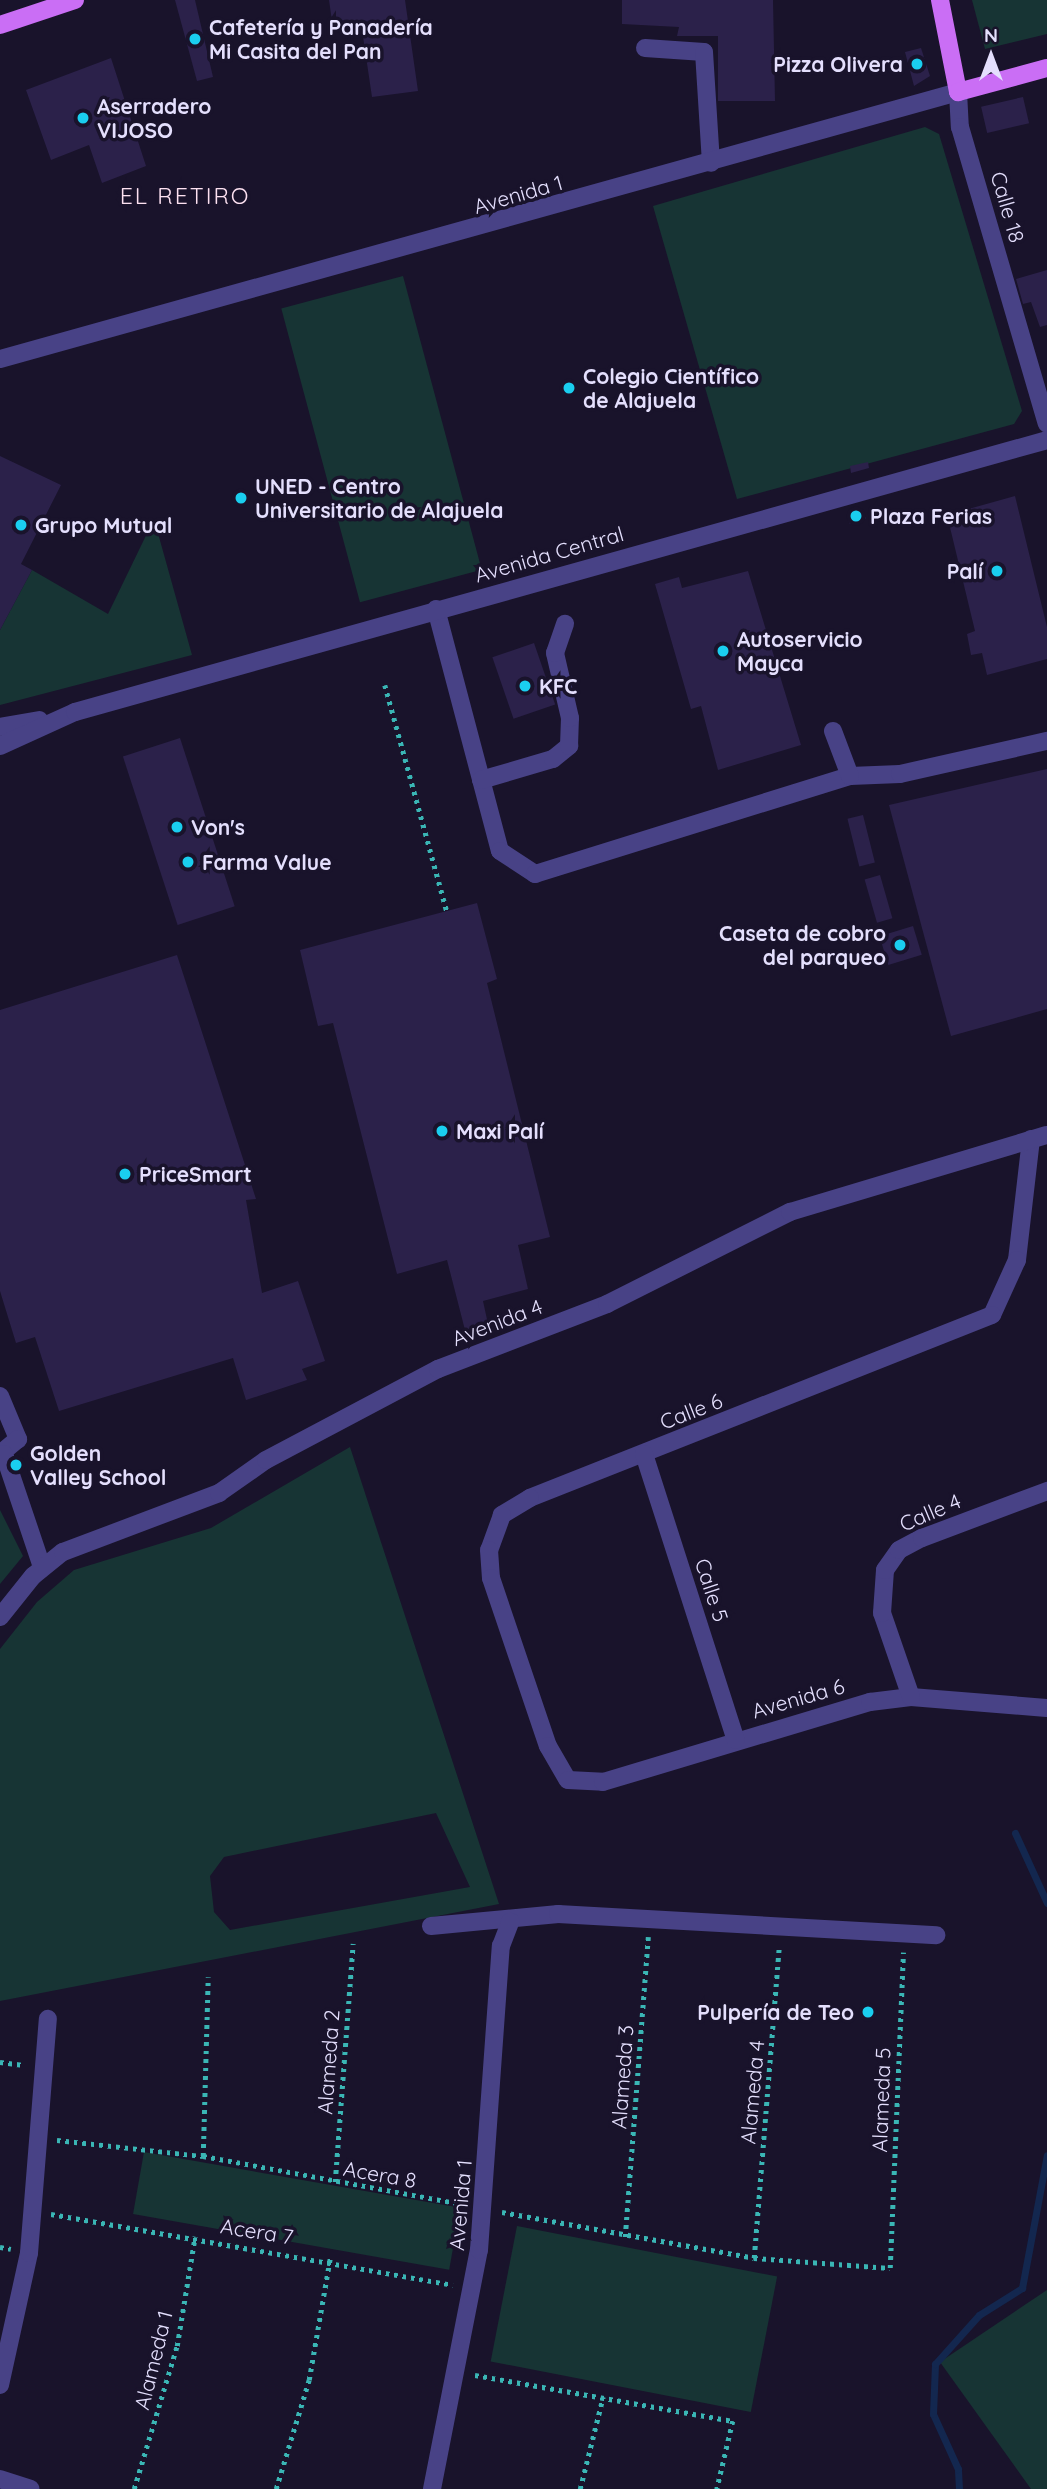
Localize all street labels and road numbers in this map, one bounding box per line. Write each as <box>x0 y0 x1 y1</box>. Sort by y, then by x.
street label: Avenida 1 <box>471 169 565 219</box>
street label: Calle 18 <box>986 169 1030 245</box>
street label: Avenida Central <box>472 521 626 587</box>
street label: Avenida 4 <box>448 1293 546 1351</box>
street label: Calle 6 <box>656 1388 726 1434</box>
street label: Calle 4 <box>895 1488 965 1536</box>
street label: Calle 5 <box>690 1555 734 1625</box>
street label: Avenida 6 <box>749 1673 847 1723</box>
street label: Alameda 2 <box>312 2009 344 2115</box>
street label: Alameda 3 <box>606 2024 638 2130</box>
street label: Alameda 4 <box>735 2039 769 2145</box>
street label: Alameda 5 <box>867 2047 895 2153</box>
street label: Acera 8 <box>341 2155 419 2193</box>
street label: Avenida 1 <box>443 2158 477 2252</box>
street label: Acera 7 <box>219 2213 295 2249</box>
street label: Alameda 1 <box>129 2308 177 2412</box>

